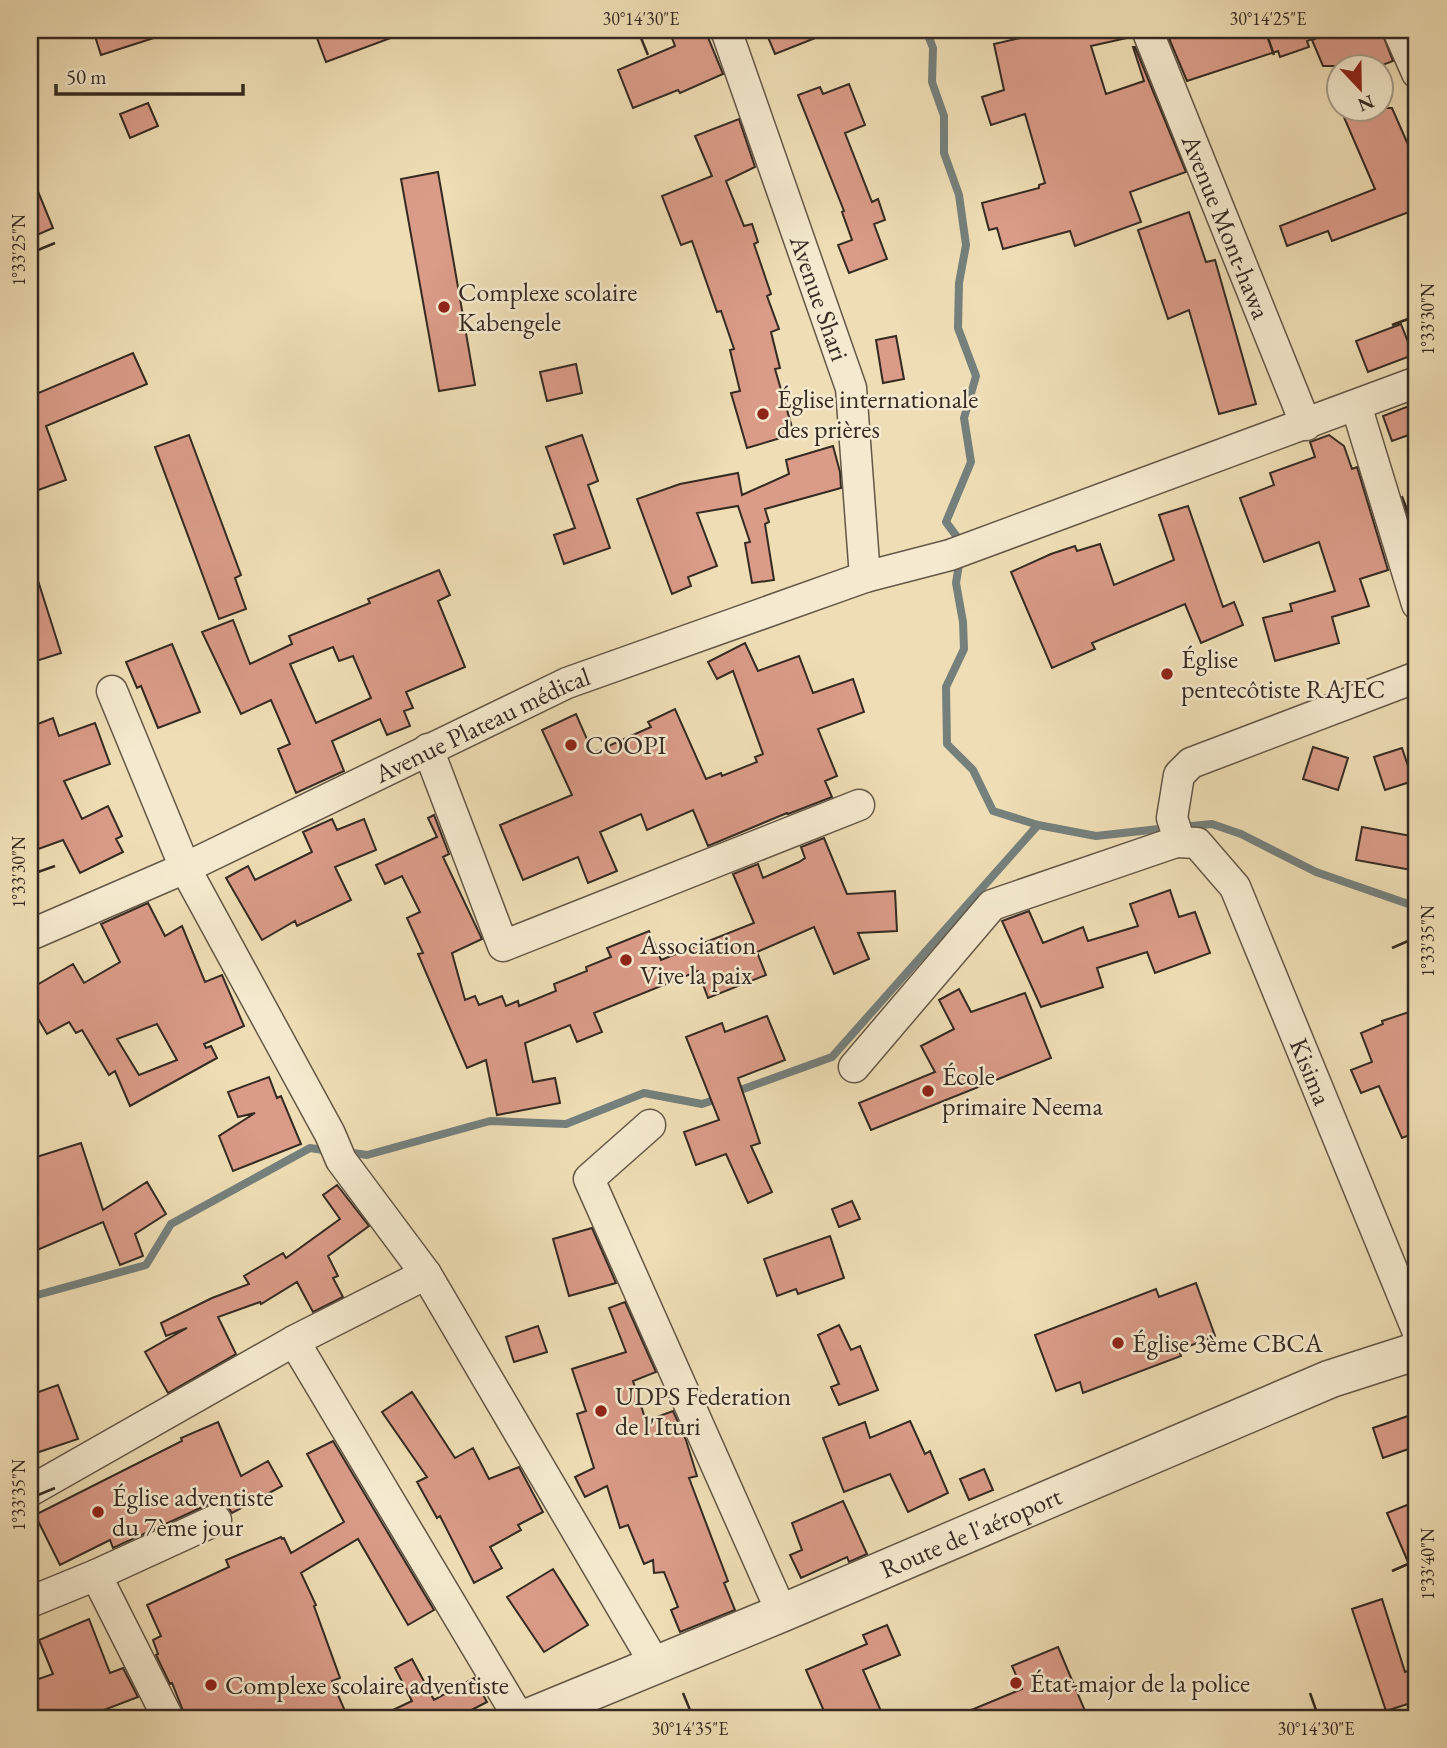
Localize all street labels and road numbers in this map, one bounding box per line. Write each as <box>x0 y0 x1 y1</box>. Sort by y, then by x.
street label: Avenue Mont-hawa <box>1173 129 1279 324</box>
street label: Avenue Shari <box>782 230 857 365</box>
street label: Avenue Plateau médical <box>368 659 595 791</box>
street label: Kisima <box>1282 1033 1340 1111</box>
street label: Route de l'aéroport <box>875 1479 1067 1586</box>

